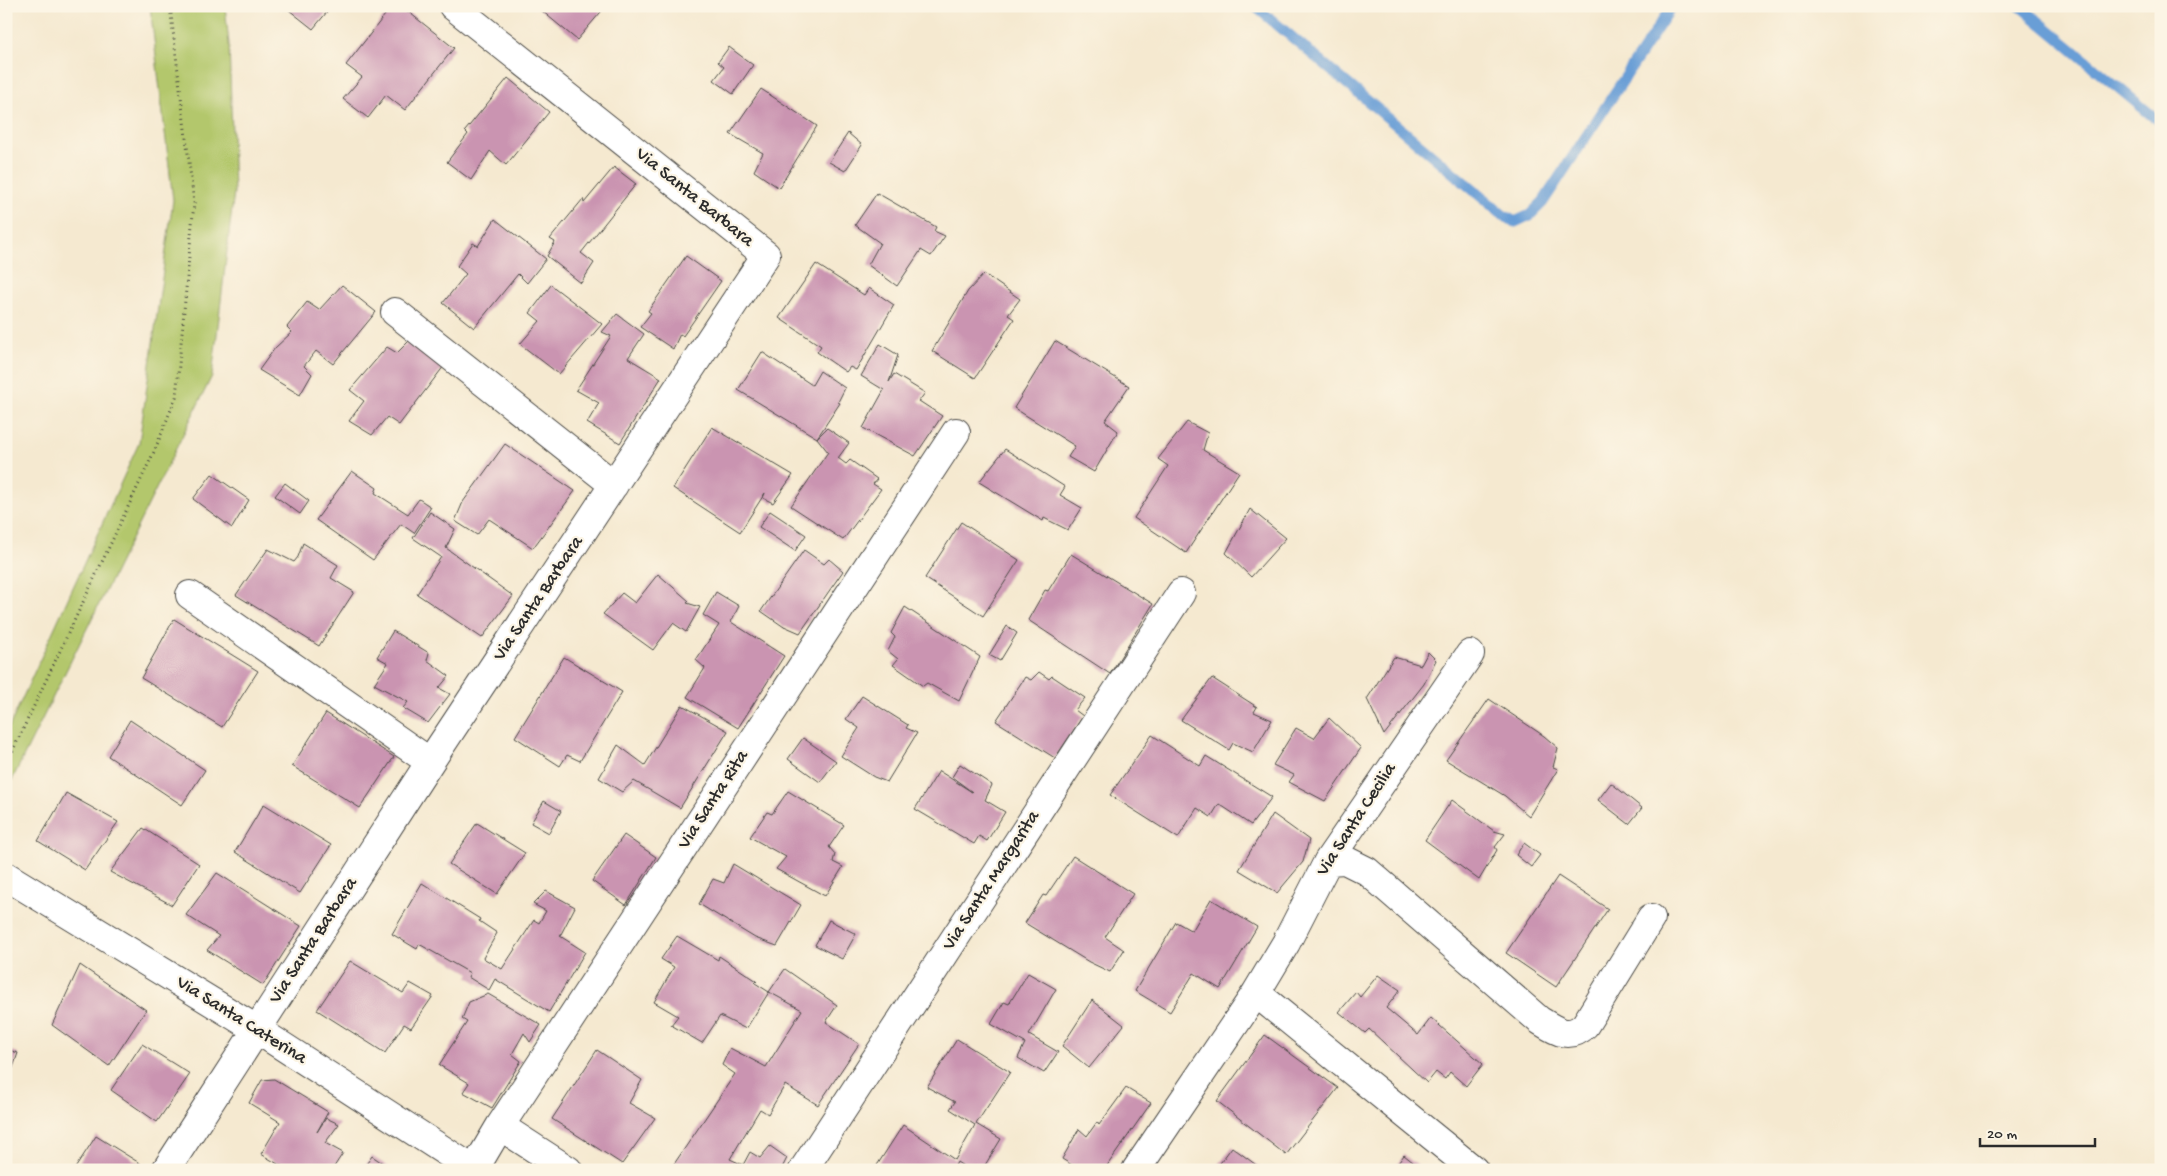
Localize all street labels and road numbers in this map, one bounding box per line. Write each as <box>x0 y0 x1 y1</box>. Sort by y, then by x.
street label: Via Santa Barbara <box>629 143 759 254</box>
street label: Via Santa Barbara <box>488 531 590 667</box>
street label: Via Santa Rita <box>673 745 755 855</box>
street label: Via Santa Cecilia <box>1311 758 1403 882</box>
street label: Via Santa Margarita <box>938 806 1047 956</box>
street label: Via Santa Barbara <box>264 872 364 1009</box>
street label: Via Santa Caterina <box>171 971 312 1071</box>

